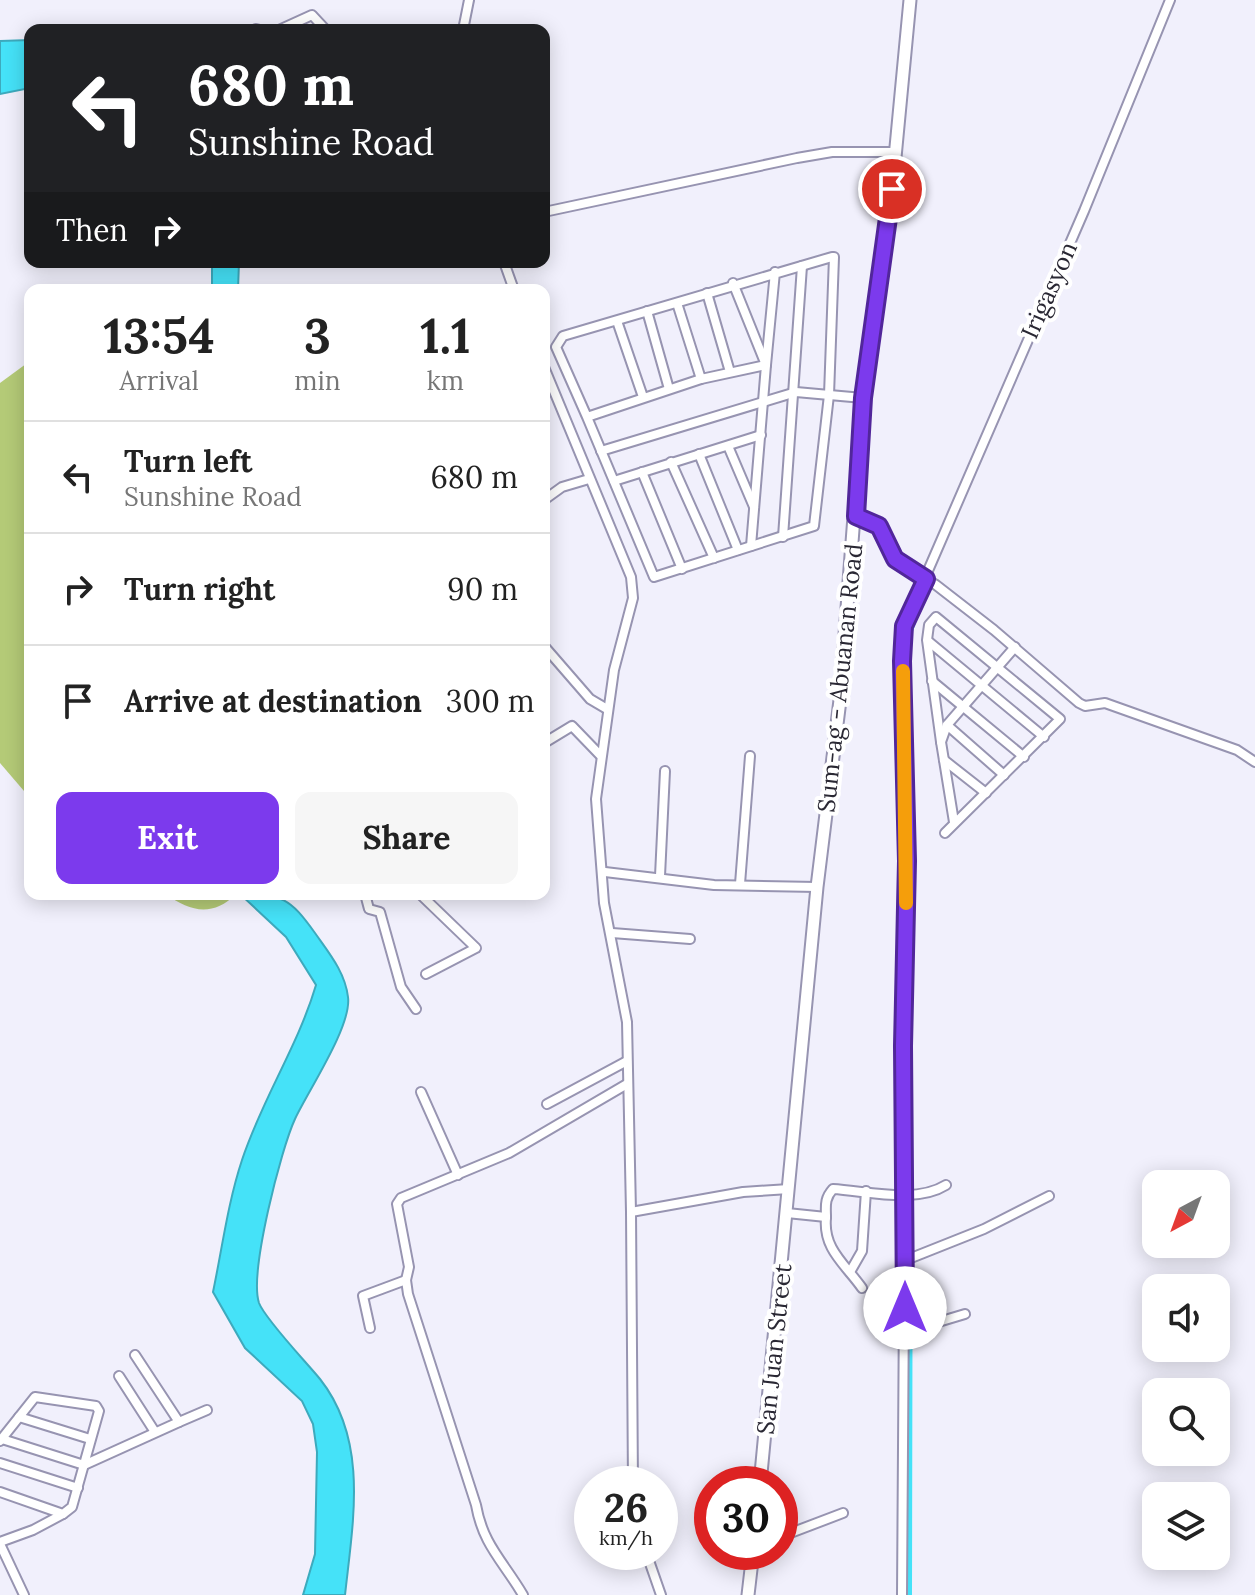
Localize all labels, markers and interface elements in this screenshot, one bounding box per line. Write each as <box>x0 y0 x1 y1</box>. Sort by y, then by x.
text: 680 m <box>188 49 354 120</box>
icon: left <box>56 56 160 160</box>
text: Sunshine Road <box>188 119 434 165</box>
pin <box>858 155 926 223</box>
icon: arrive <box>870 167 914 211</box>
icon: right <box>144 208 188 252</box>
text: Then <box>56 211 128 249</box>
street label: Irigasyon <box>1014 237 1084 343</box>
text: 13:54 <box>104 305 215 366</box>
text: 3 <box>304 305 331 366</box>
text: 1.1 <box>420 305 470 366</box>
text: Arrival <box>119 364 199 397</box>
text: min <box>294 364 341 397</box>
text: km <box>427 364 464 397</box>
text: Turn left <box>124 442 252 480</box>
icon: left <box>56 455 100 499</box>
text: 680 m <box>430 458 518 496</box>
text: Sunshine Road <box>124 480 302 513</box>
street label: Sum-ag - Abuanan Road <box>810 542 870 814</box>
icon: right <box>56 567 100 611</box>
text: Turn right <box>124 570 275 608</box>
text: 90 m <box>447 570 518 608</box>
icon: arrive <box>56 679 100 723</box>
text: Arrive at destination <box>124 682 422 720</box>
text: 300 m <box>446 682 535 720</box>
button: Exit <box>56 792 279 884</box>
button: Share <box>295 792 518 884</box>
north arrow <box>1142 1170 1230 1258</box>
map controls <box>1142 1170 1230 1570</box>
street label: San Juan Street <box>750 1261 798 1436</box>
position arrow <box>863 1266 947 1350</box>
button: sound <box>1142 1274 1230 1362</box>
button: search <box>1142 1378 1230 1466</box>
speed limit sign: 30 <box>694 1466 798 1570</box>
text: 26 <box>604 1482 648 1533</box>
button: layers <box>1142 1482 1230 1570</box>
text: km/h <box>599 1525 653 1550</box>

